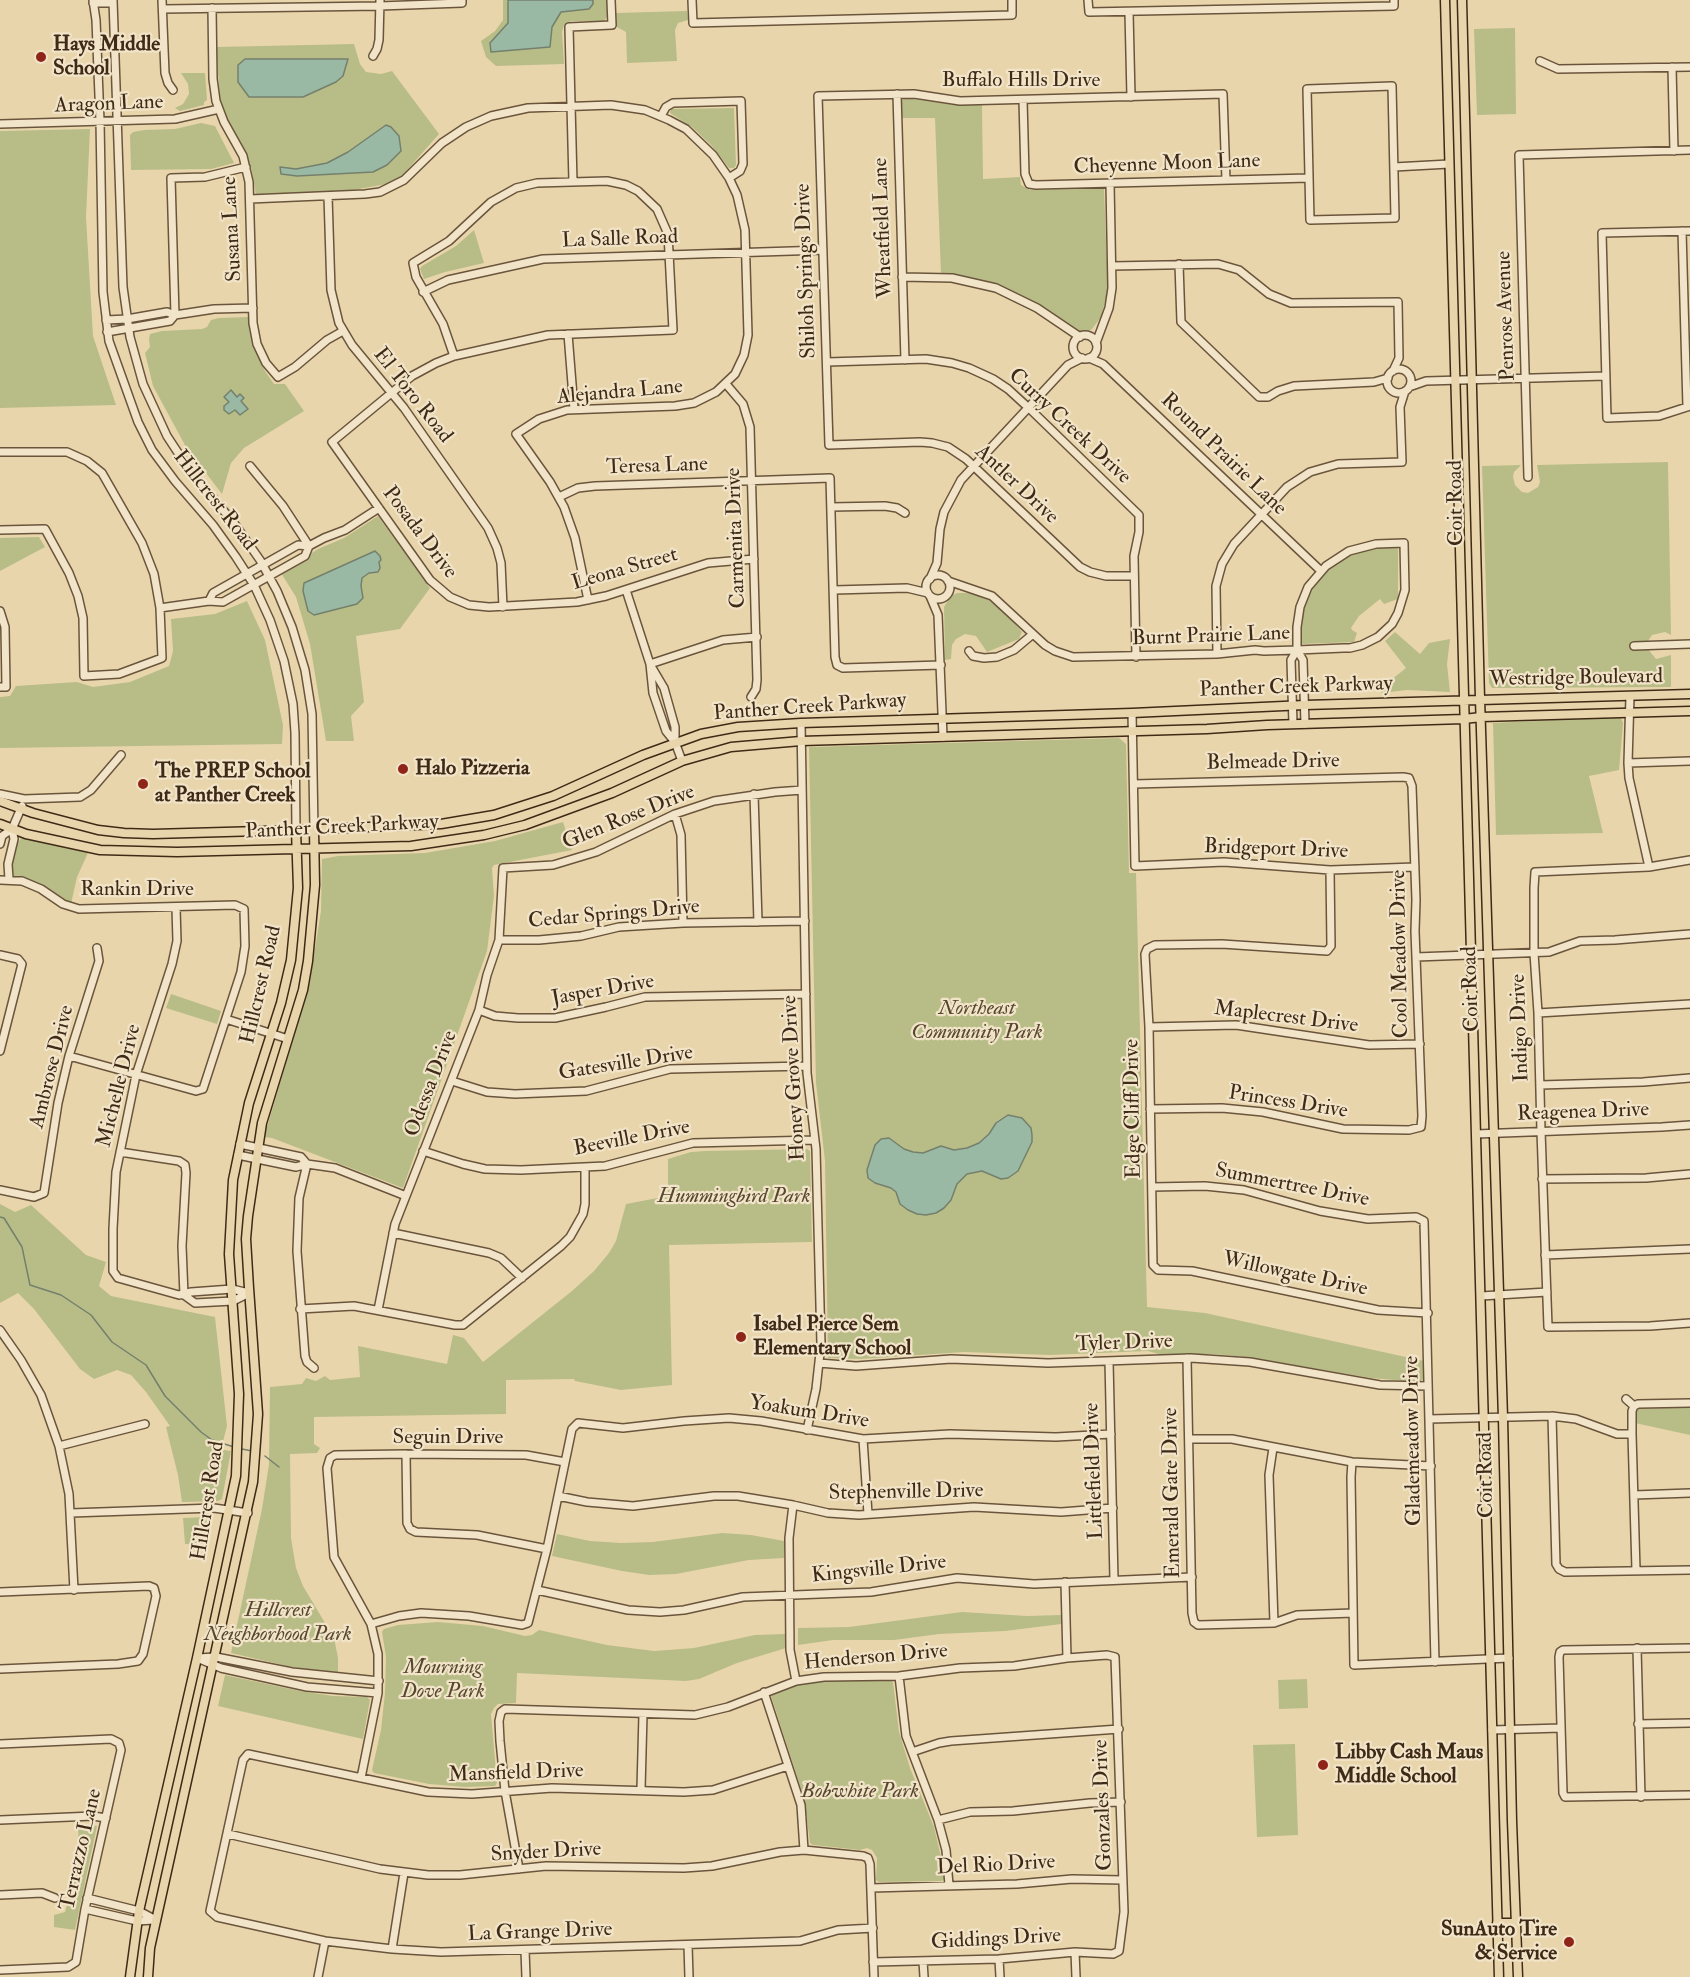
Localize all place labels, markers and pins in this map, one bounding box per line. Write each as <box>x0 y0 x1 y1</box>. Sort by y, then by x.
place label: Hays Middle School <box>53 32 160 82</box>
marker: Hays Middle School <box>34 50 48 64</box>
place label: Halo Pizzeria <box>415 756 530 782</box>
place label: The PREP School at Panther Creek <box>155 759 311 809</box>
marker: Halo Pizzeria <box>396 762 410 776</box>
marker: The PREP School at Panther Creek <box>136 777 150 791</box>
place label: Isabel Pierce Sem Elementary School <box>753 1312 911 1362</box>
marker: Isabel Pierce Sem Elementary School <box>734 1330 748 1344</box>
place label: Libby Cash Maus Middle School <box>1335 1740 1483 1790</box>
marker: Libby Cash Maus Middle School <box>1316 1758 1330 1772</box>
place label: SunAuto Tire & Service <box>1441 1917 1557 1967</box>
marker: SunAuto Tire & Service <box>1562 1935 1576 1949</box>

